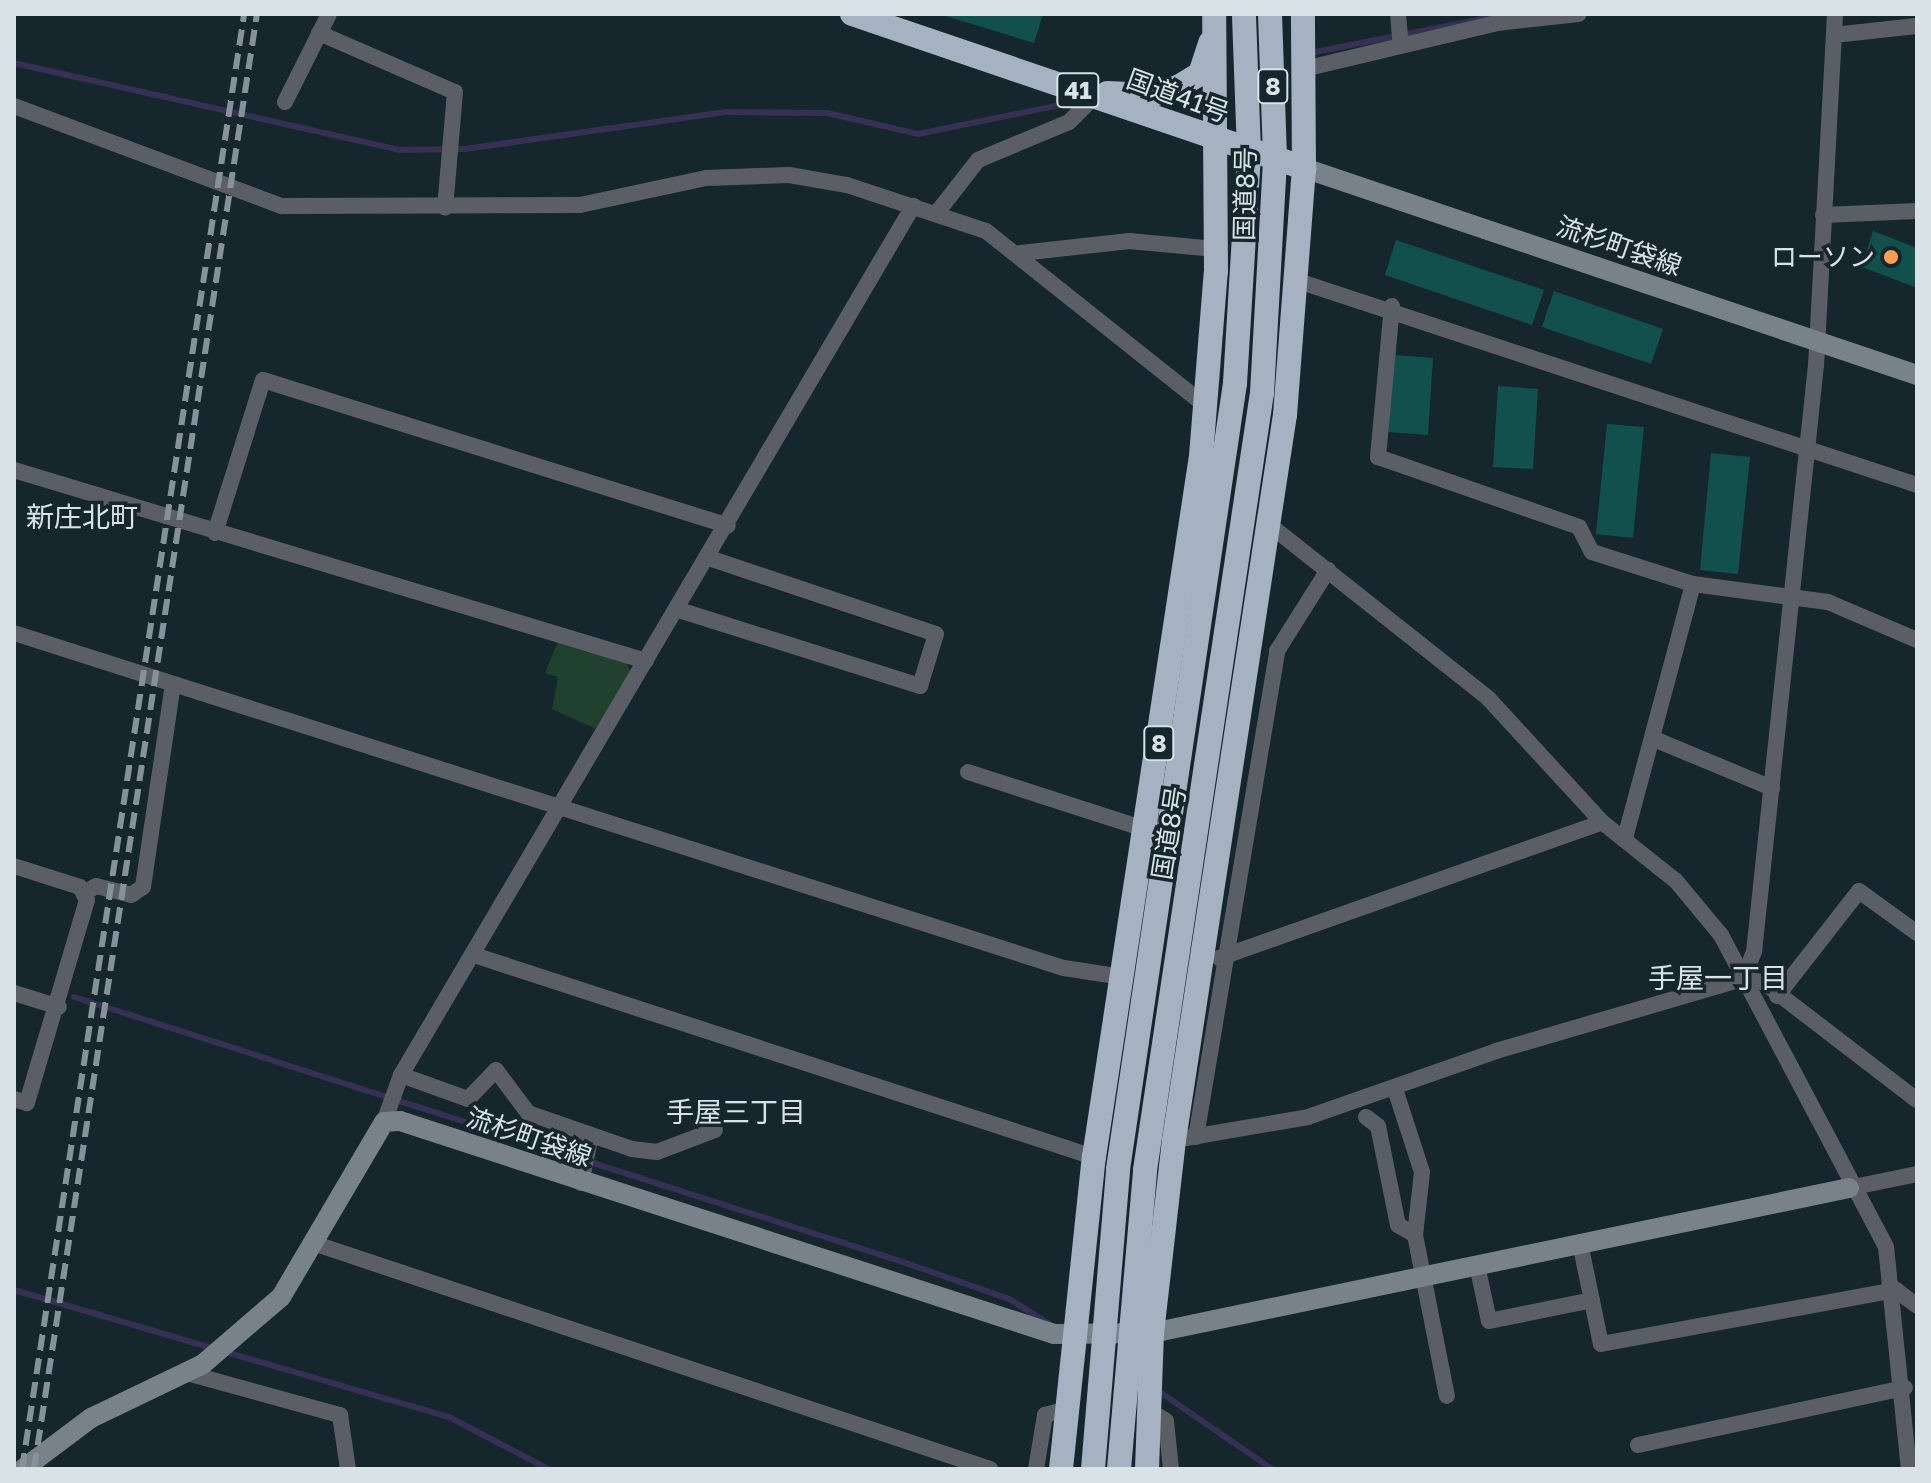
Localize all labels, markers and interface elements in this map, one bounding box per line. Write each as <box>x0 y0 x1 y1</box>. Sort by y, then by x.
street label: 国道41号 <box>1123 63 1233 129</box>
road number: 8 <box>1257 66 1289 106</box>
road number: 41 <box>1056 70 1100 110</box>
street label: 国道8号 <box>1229 147 1261 241</box>
street label: 流杉町袋線 <box>1552 210 1686 282</box>
place label: ローソン <box>1771 241 1875 273</box>
marker: ローソン <box>1882 248 1900 266</box>
district label: 新庄北町 <box>26 500 138 534</box>
road number: 8 <box>1143 723 1175 763</box>
street label: 国道8号 <box>1146 784 1192 882</box>
district label: 手屋一丁目 <box>1648 961 1788 995</box>
district label: 手屋三丁目 <box>666 1095 806 1129</box>
street label: 流杉町袋線 <box>462 1101 596 1173</box>

